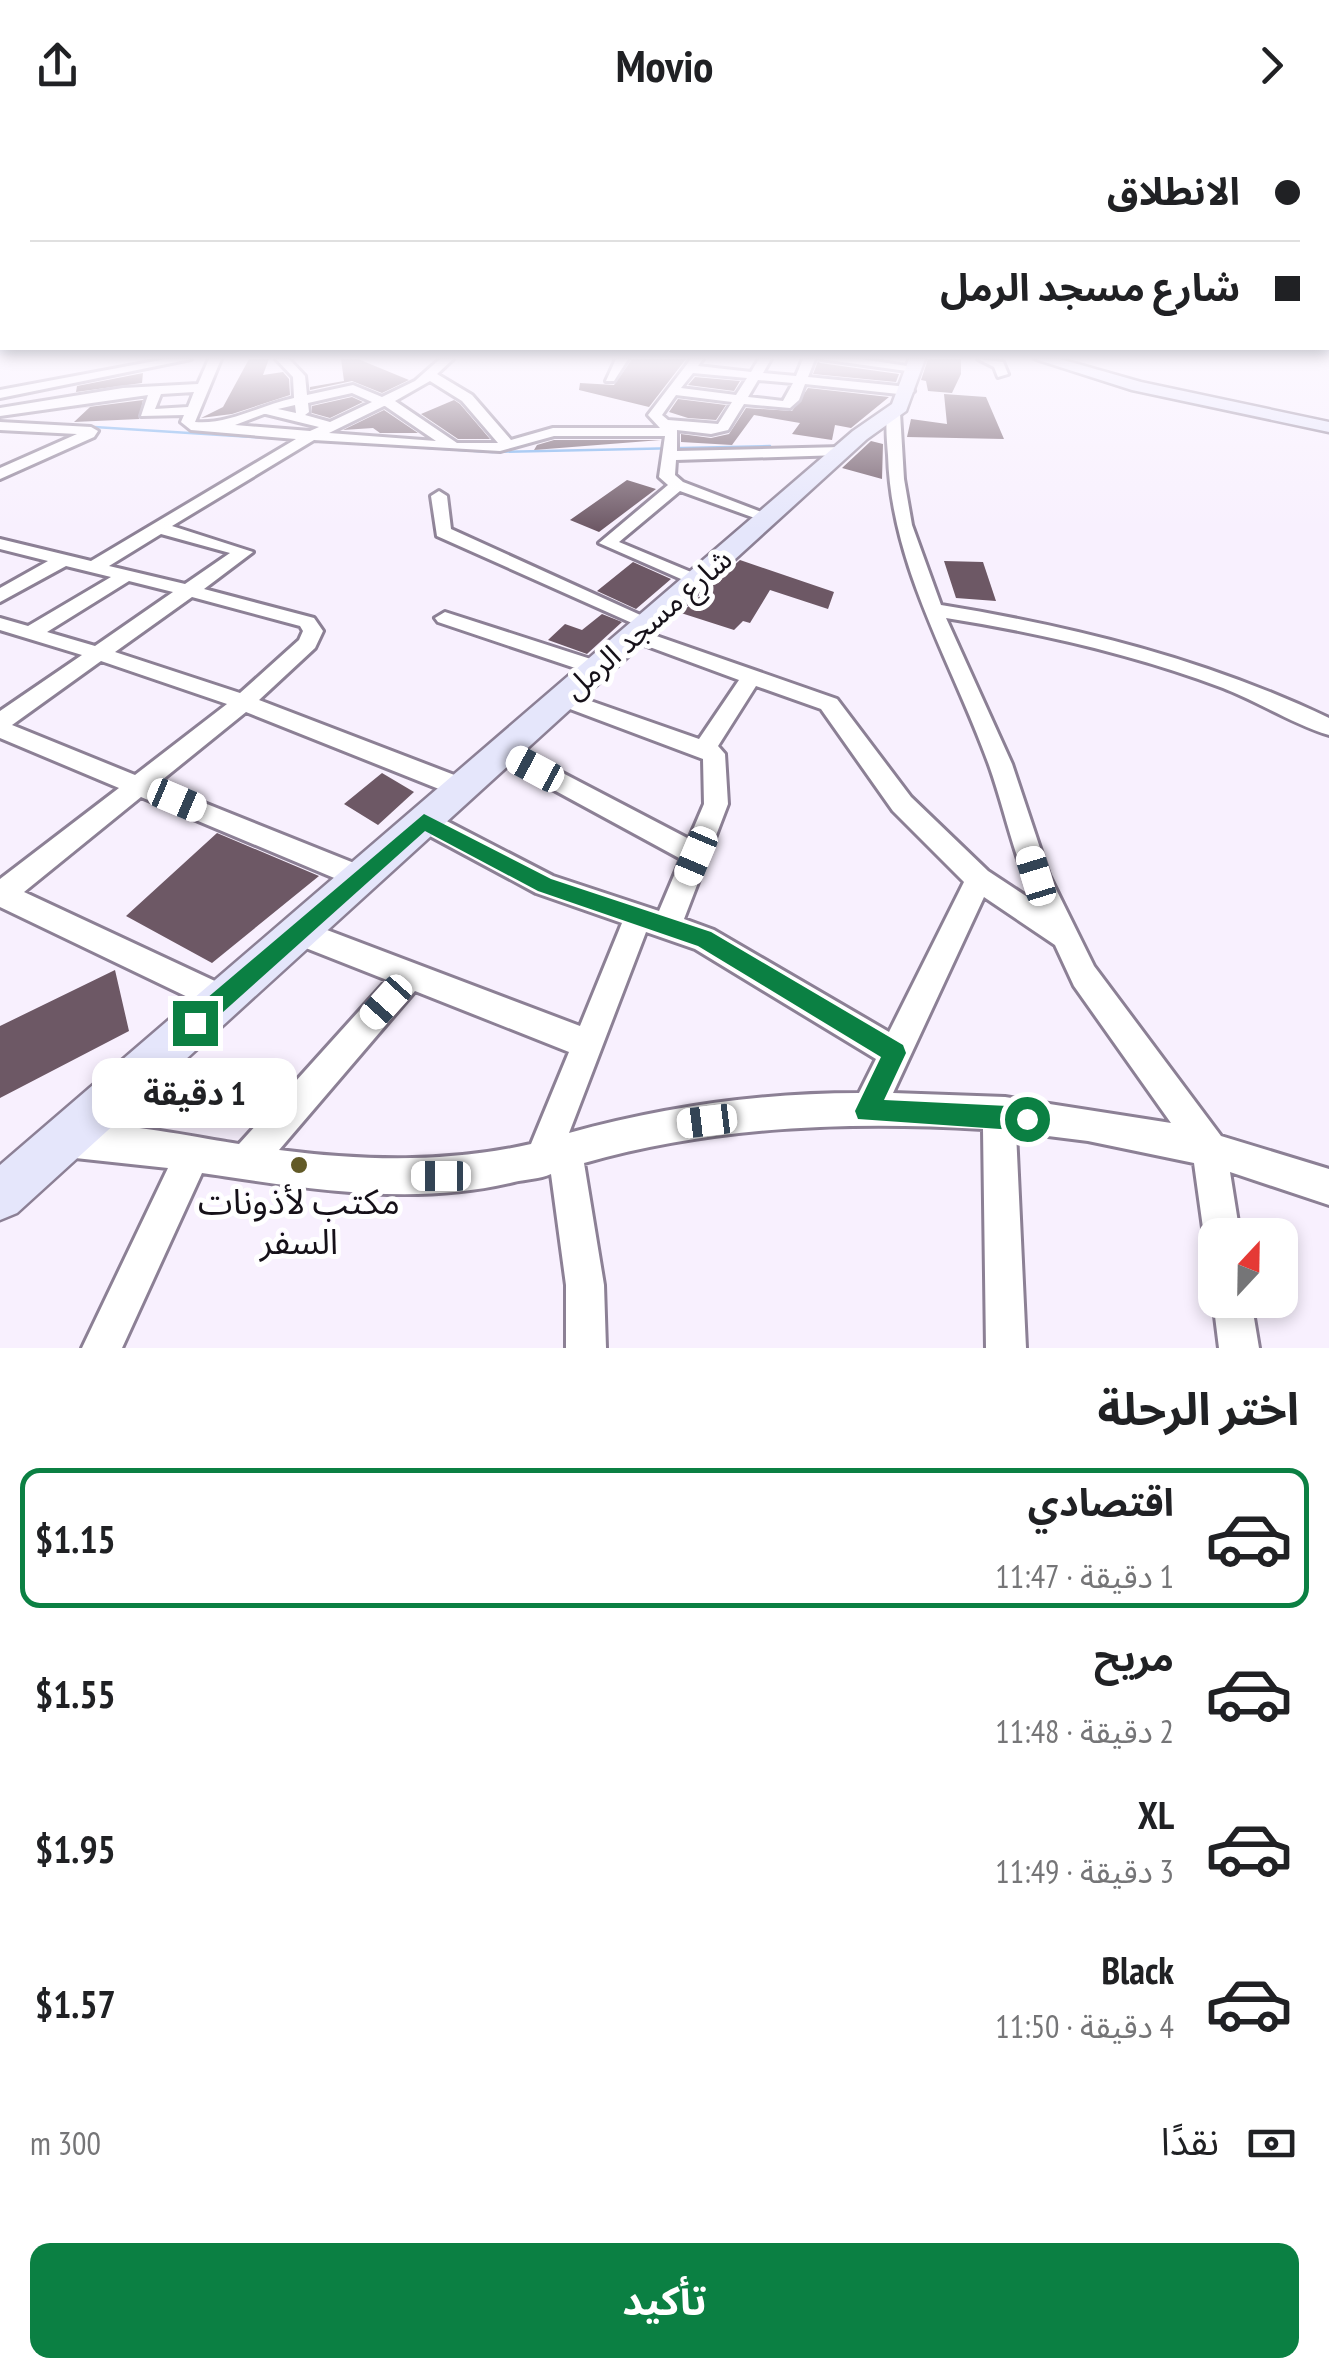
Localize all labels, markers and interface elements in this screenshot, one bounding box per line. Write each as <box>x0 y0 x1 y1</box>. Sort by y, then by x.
text: Movio <box>616 36 713 94</box>
icon: share <box>30 38 85 93</box>
icon: forward <box>1244 38 1299 93</box>
text: الانطلاق <box>1107 166 1240 215</box>
text: شارع مسجد الرمل <box>940 262 1240 311</box>
street label: شارع مسجد الرمل <box>555 539 742 710</box>
car <box>501 742 569 796</box>
car <box>144 774 210 826</box>
car <box>670 823 722 889</box>
car <box>1013 843 1059 909</box>
car <box>355 970 417 1034</box>
route end <box>173 1001 218 1046</box>
callout: 1 دقيقة <box>92 1058 298 1128</box>
text: 1 دقيقة <box>143 1072 246 1114</box>
route start <box>1005 1097 1050 1142</box>
car <box>675 1102 739 1140</box>
marker: مكتب لأذونات السفر <box>288 1154 310 1176</box>
car <box>411 1161 471 1191</box>
place label: مكتب لأذونات السفر <box>198 1178 400 1264</box>
north arrow <box>1198 1218 1298 1318</box>
map controls <box>1198 1218 1298 1318</box>
text: اختر الرحلة <box>1098 1379 1299 1437</box>
text: اقتصادي <box>1028 1477 1174 1526</box>
icon: car <box>1204 1493 1294 1583</box>
text: $1.15 <box>35 1514 116 1563</box>
text: 1 دقيقة · 11:47 <box>995 1555 1174 1597</box>
text: مريح <box>1094 1632 1174 1681</box>
icon: car <box>1204 1648 1294 1738</box>
text: $1.55 <box>35 1669 116 1718</box>
text: 2 دقيقة · 11:48 <box>995 1710 1174 1752</box>
text: XL <box>1138 1790 1174 1839</box>
icon: car <box>1204 1803 1294 1893</box>
text: $1.95 <box>35 1824 116 1873</box>
text: 3 دقيقة · 11:49 <box>995 1850 1174 1892</box>
text: Black <box>1101 1945 1174 1994</box>
icon: car <box>1204 1958 1294 2048</box>
text: $1.57 <box>35 1979 116 2028</box>
text: 4 دقيقة · 11:50 <box>995 2005 1174 2047</box>
text: نقدًا <box>1161 2116 1219 2165</box>
icon: cash <box>1244 2116 1299 2171</box>
text: 300 m <box>30 2122 101 2164</box>
button: تأكيد <box>30 2243 1299 2358</box>

